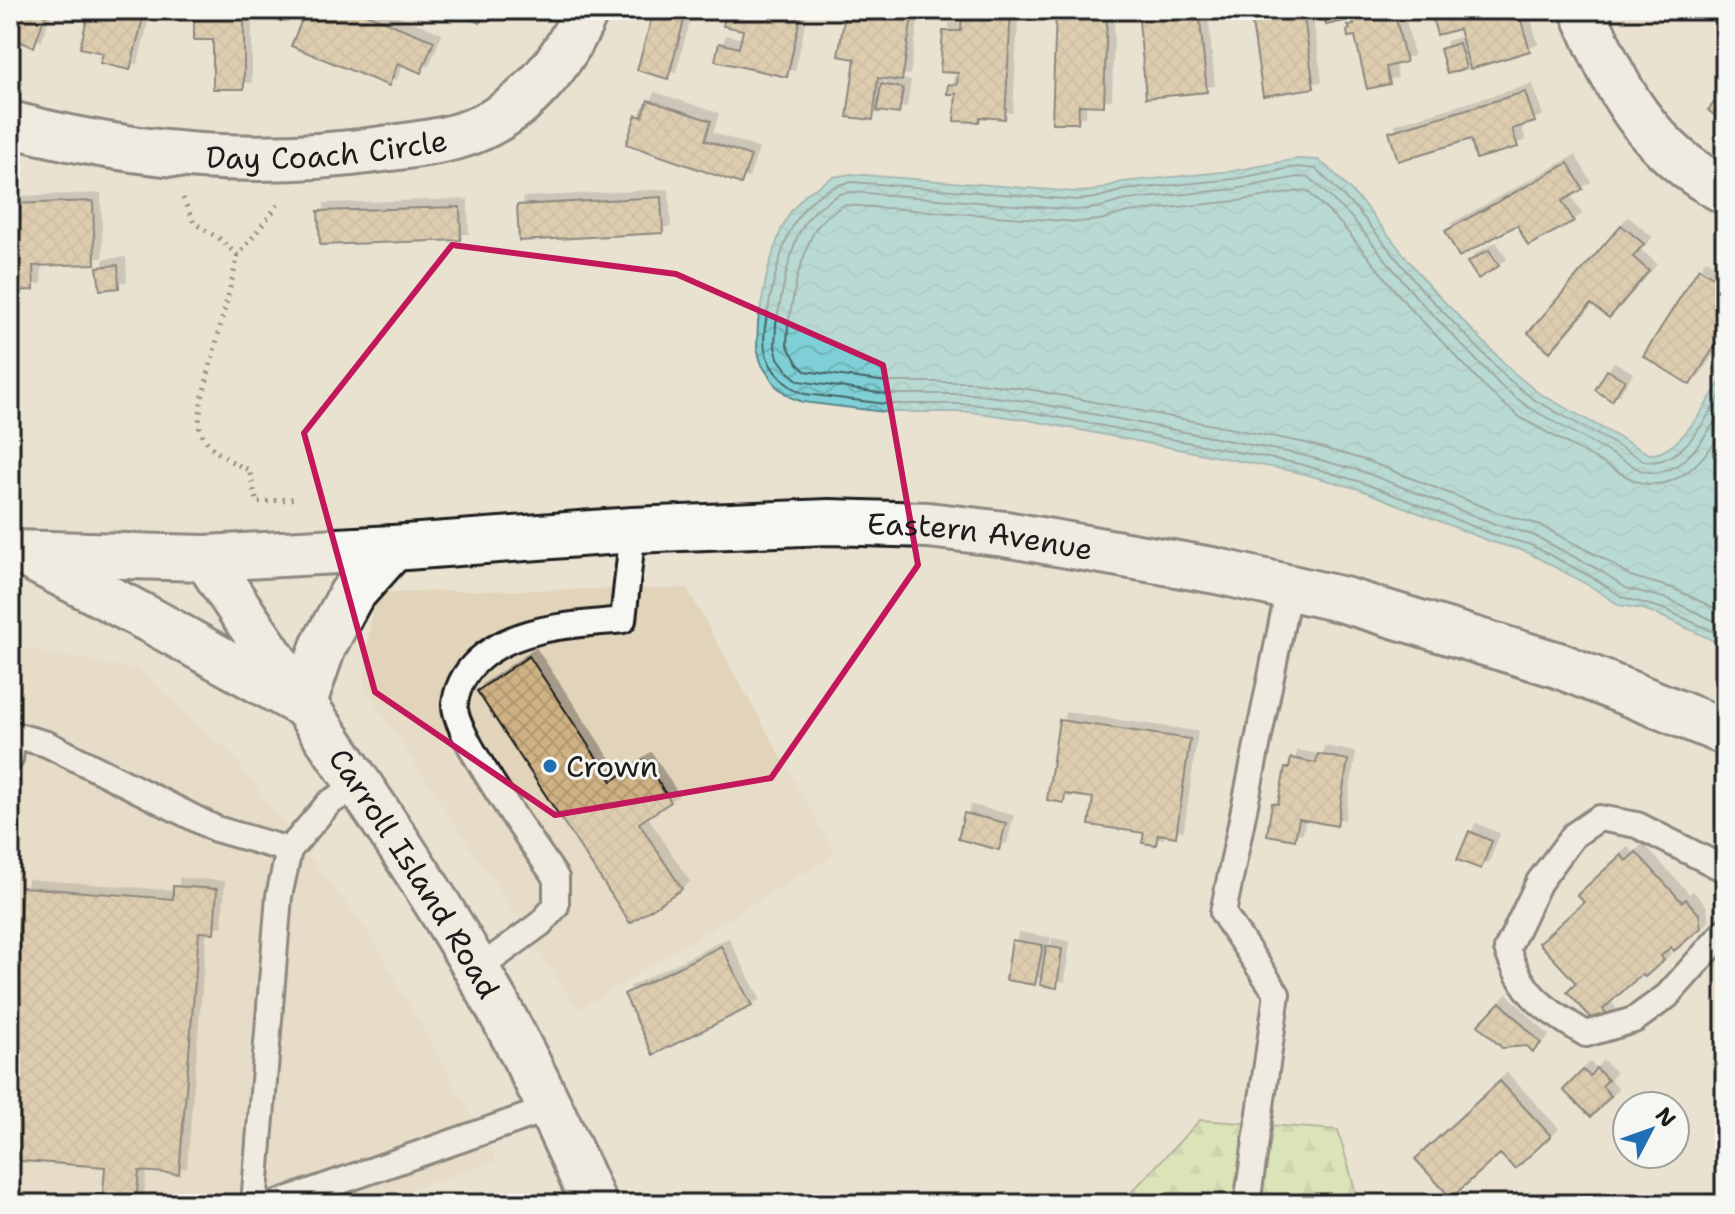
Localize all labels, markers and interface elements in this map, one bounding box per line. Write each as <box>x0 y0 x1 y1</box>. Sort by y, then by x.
street label: Day Coach Circle <box>205 119 451 178</box>
street label: Eastern Avenue <box>867 503 1096 569</box>
street label: Carroll Island Road <box>320 740 510 1006</box>
place label: Crown <box>566 746 658 787</box>
marker: Crown <box>541 757 559 775</box>
north arrow <box>1611 1090 1691 1170</box>
text: N <box>1649 1101 1682 1133</box>

